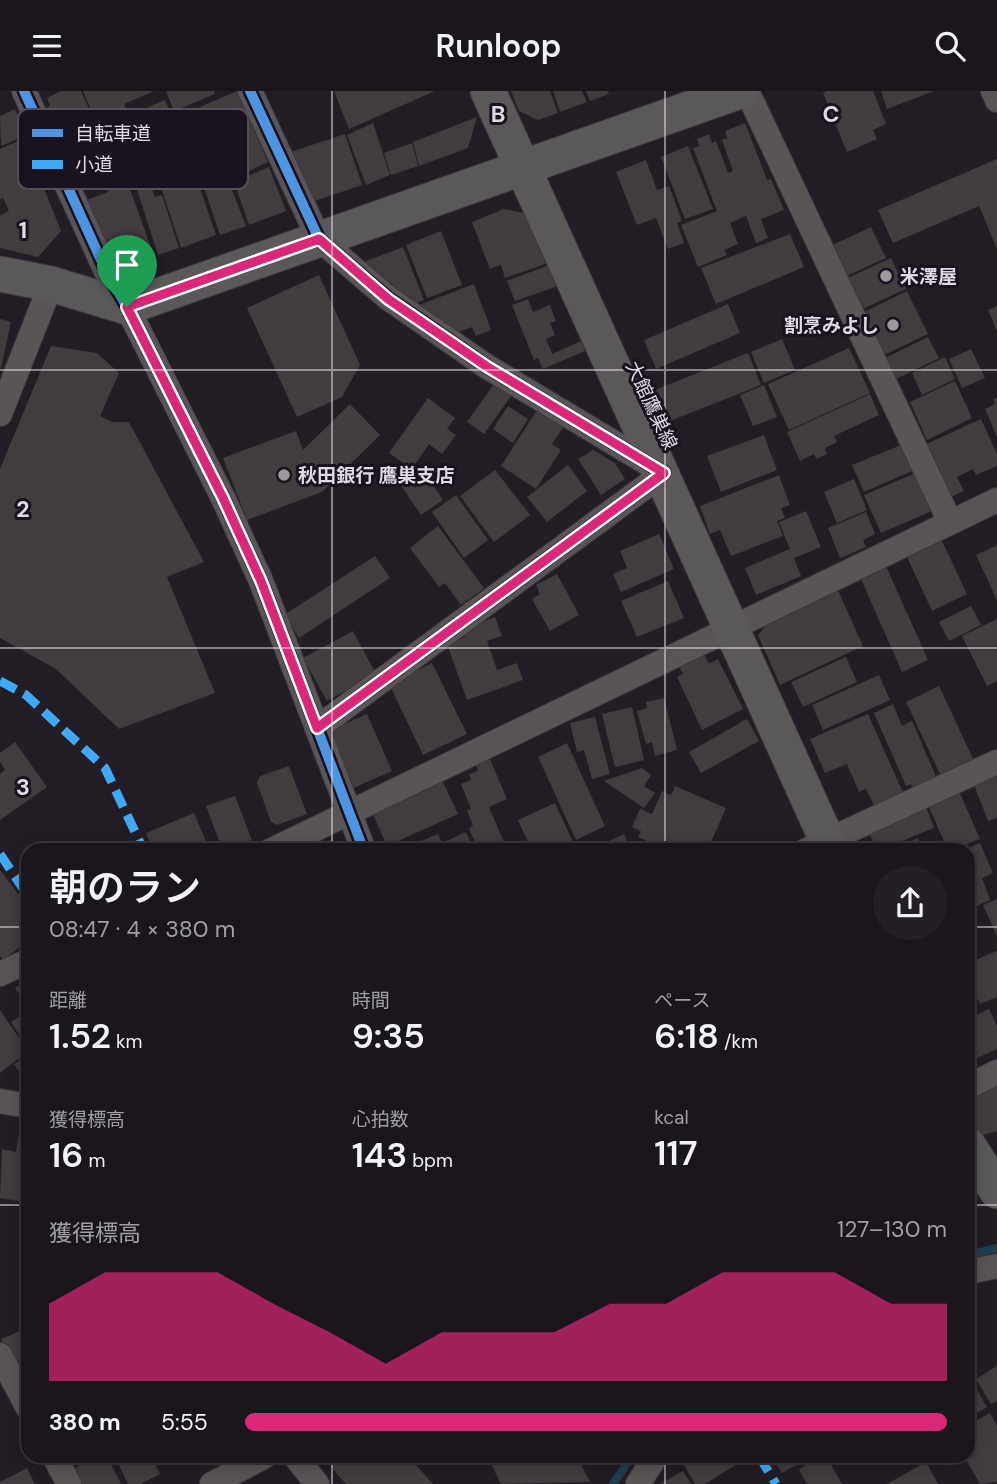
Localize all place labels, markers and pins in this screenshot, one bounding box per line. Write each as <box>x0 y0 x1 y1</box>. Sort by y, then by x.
pin <box>97 235 157 307</box>
place label: 米澤屋 <box>900 264 957 289</box>
marker: 米澤屋 <box>878 268 894 284</box>
place label: 割烹みよし <box>784 313 879 338</box>
marker: 割烹みよし <box>885 317 901 333</box>
place label: 秋田銀行 鷹巣支店 <box>298 463 454 488</box>
marker: 秋田銀行 鷹巣支店 <box>276 467 292 483</box>

